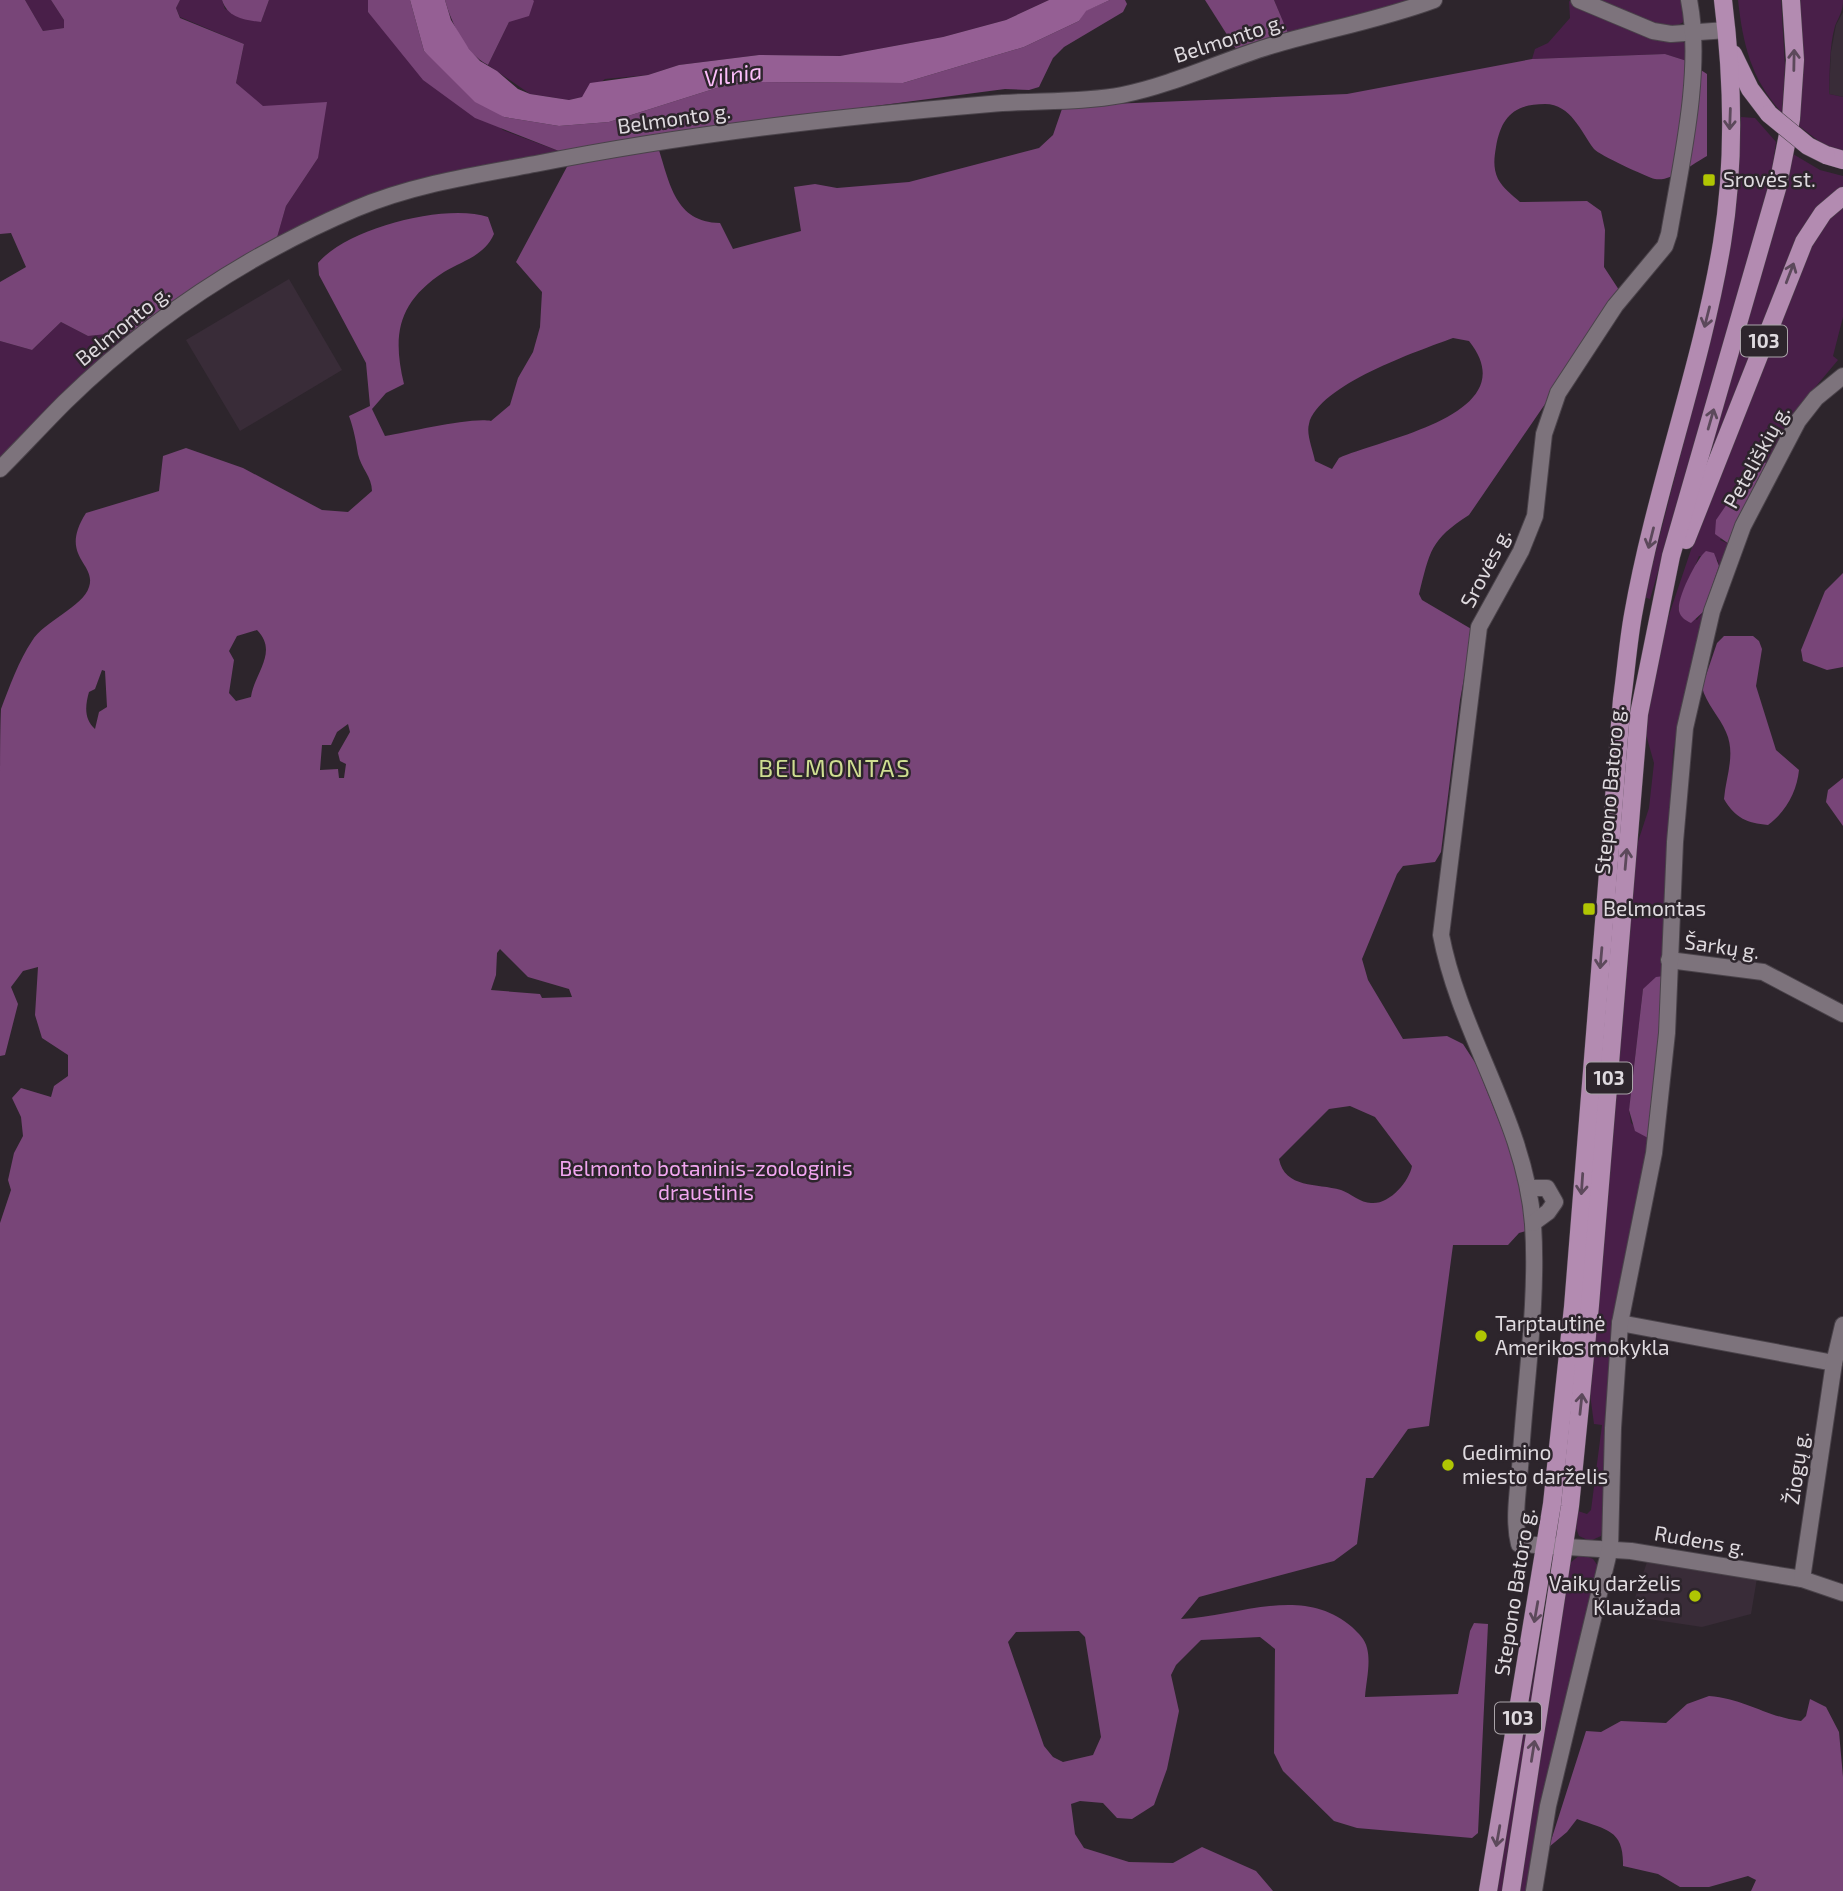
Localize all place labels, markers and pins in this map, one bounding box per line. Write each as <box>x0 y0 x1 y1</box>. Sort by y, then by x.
place label: Srovės st. <box>1723 166 1816 191</box>
marker: Srovės st. <box>1701 172 1717 188</box>
place label: Belmontas <box>1603 895 1706 920</box>
marker: Belmontas <box>1581 901 1597 917</box>
place label: Tarptautinė Amerikos mokykla <box>1495 1310 1670 1359</box>
marker: Tarptautinė Amerikos mokykla <box>1473 1328 1489 1344</box>
place label: Gedimino miesto darželis <box>1462 1439 1608 1488</box>
marker: Gedimino miesto darželis <box>1440 1457 1456 1473</box>
place label: Vaikų darželis Klaužada <box>1549 1570 1681 1619</box>
marker: Vaikų darželis Klaužada <box>1687 1588 1703 1604</box>

